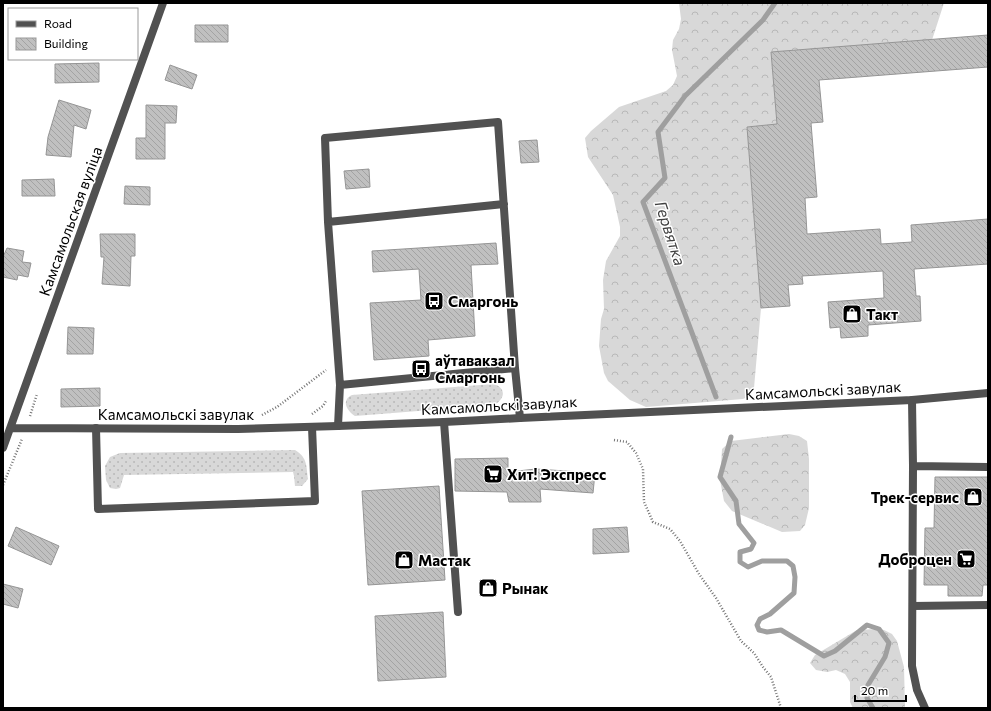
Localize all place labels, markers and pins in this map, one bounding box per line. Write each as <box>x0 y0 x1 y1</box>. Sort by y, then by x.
bus stop icon: Смаргонь <box>423 290 445 312</box>
place label: Смаргонь <box>448 292 518 310</box>
shop icon: Такт <box>841 303 863 325</box>
place label: Такт <box>866 305 898 323</box>
place label: аўтавакзал Смаргонь <box>435 351 515 386</box>
bus stop icon: аўтавакзал Смаргонь <box>410 358 432 380</box>
supermarket icon: Хит! Экспресс <box>482 463 504 485</box>
place label: Хит! Экспресс <box>507 465 606 483</box>
shop icon: Трек-сервис <box>962 486 984 508</box>
place label: Трек-сервис <box>871 488 959 506</box>
supermarket icon: Доброцен <box>955 548 977 570</box>
shop icon: Мастак <box>393 549 415 571</box>
place label: Доброцен <box>878 550 952 568</box>
place label: Мастак <box>418 551 471 569</box>
shop icon: Рынак <box>477 577 499 599</box>
place label: Рынак <box>502 579 549 597</box>

